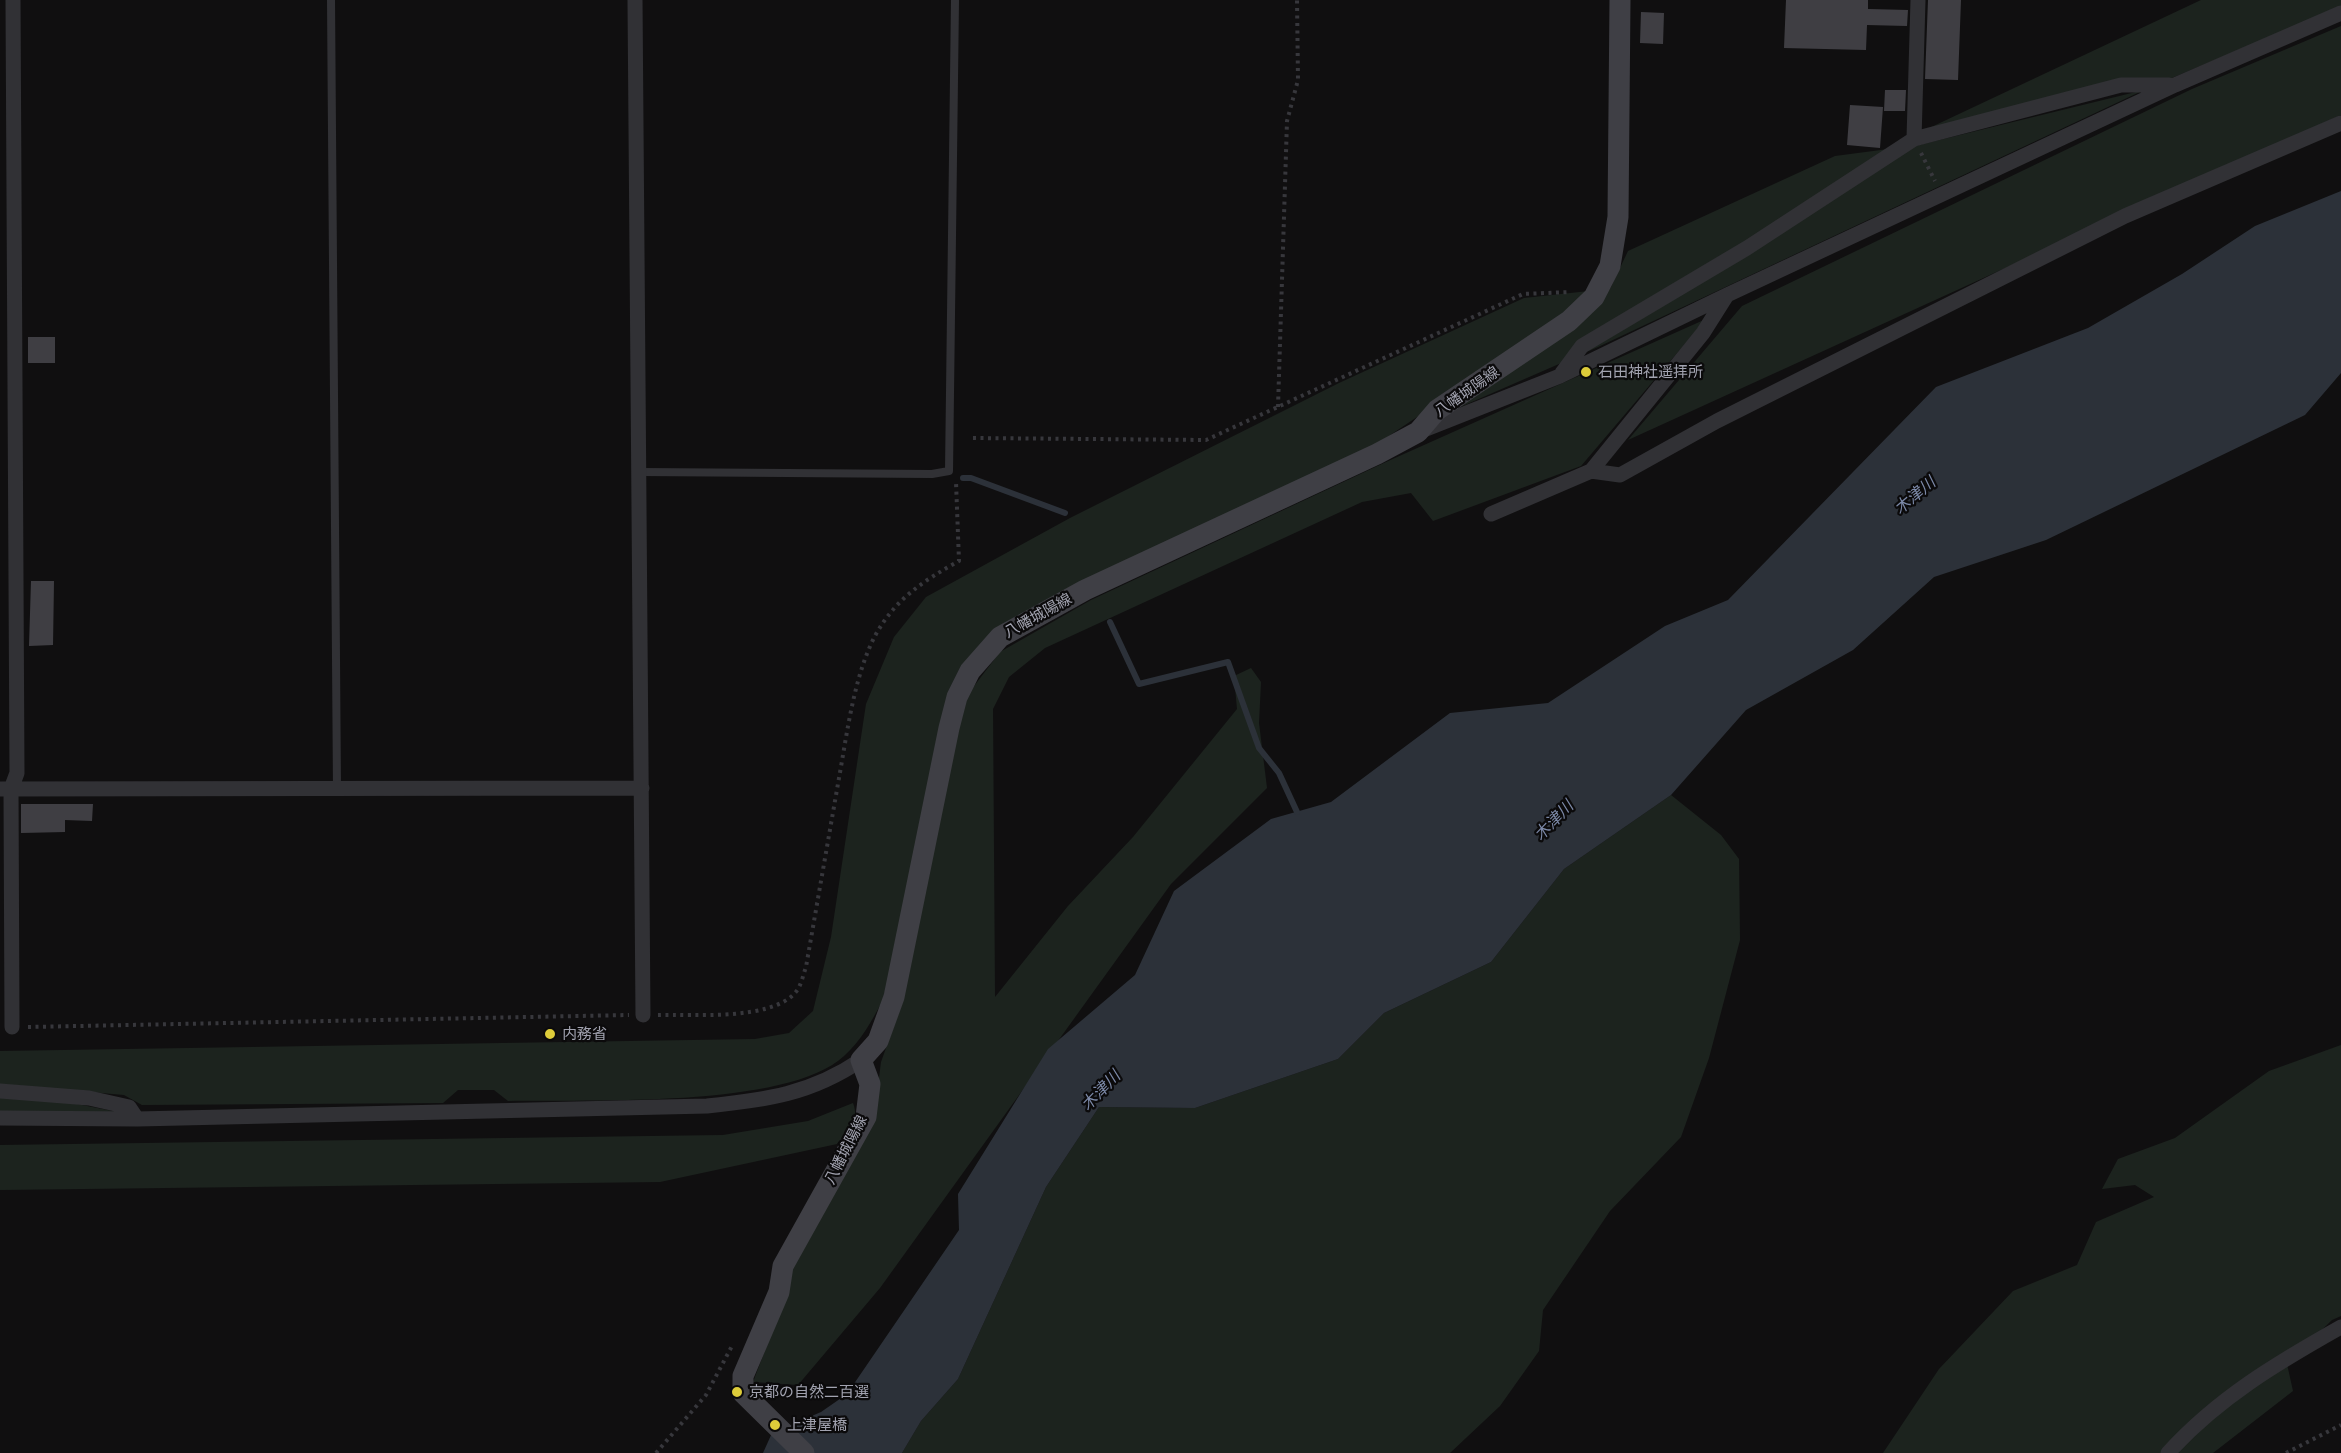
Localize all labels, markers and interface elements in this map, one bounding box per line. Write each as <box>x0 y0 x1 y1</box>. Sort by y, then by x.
street label: 八幡城陽線 <box>1431 363 1503 421</box>
place label: 石田神社遥拝所 <box>1598 363 1703 381</box>
marker: 石田神社遥拝所 <box>1579 365 1593 379</box>
water label: 木津川 <box>1890 473 1940 519</box>
street label: 八幡城陽線 <box>1001 590 1075 642</box>
water label: 木津川 <box>1530 797 1578 845</box>
place label: 内務省 <box>562 1025 607 1043</box>
marker: 内務省 <box>543 1027 557 1041</box>
water label: 木津川 <box>1077 1067 1125 1115</box>
street label: 八幡城陽線 <box>821 1113 871 1187</box>
place label: 京都の自然二百選 <box>749 1383 869 1401</box>
marker: 京都の自然二百選 <box>730 1385 744 1399</box>
place label: 上津屋橋 <box>787 1416 847 1434</box>
marker: 上津屋橋 <box>768 1418 782 1432</box>

